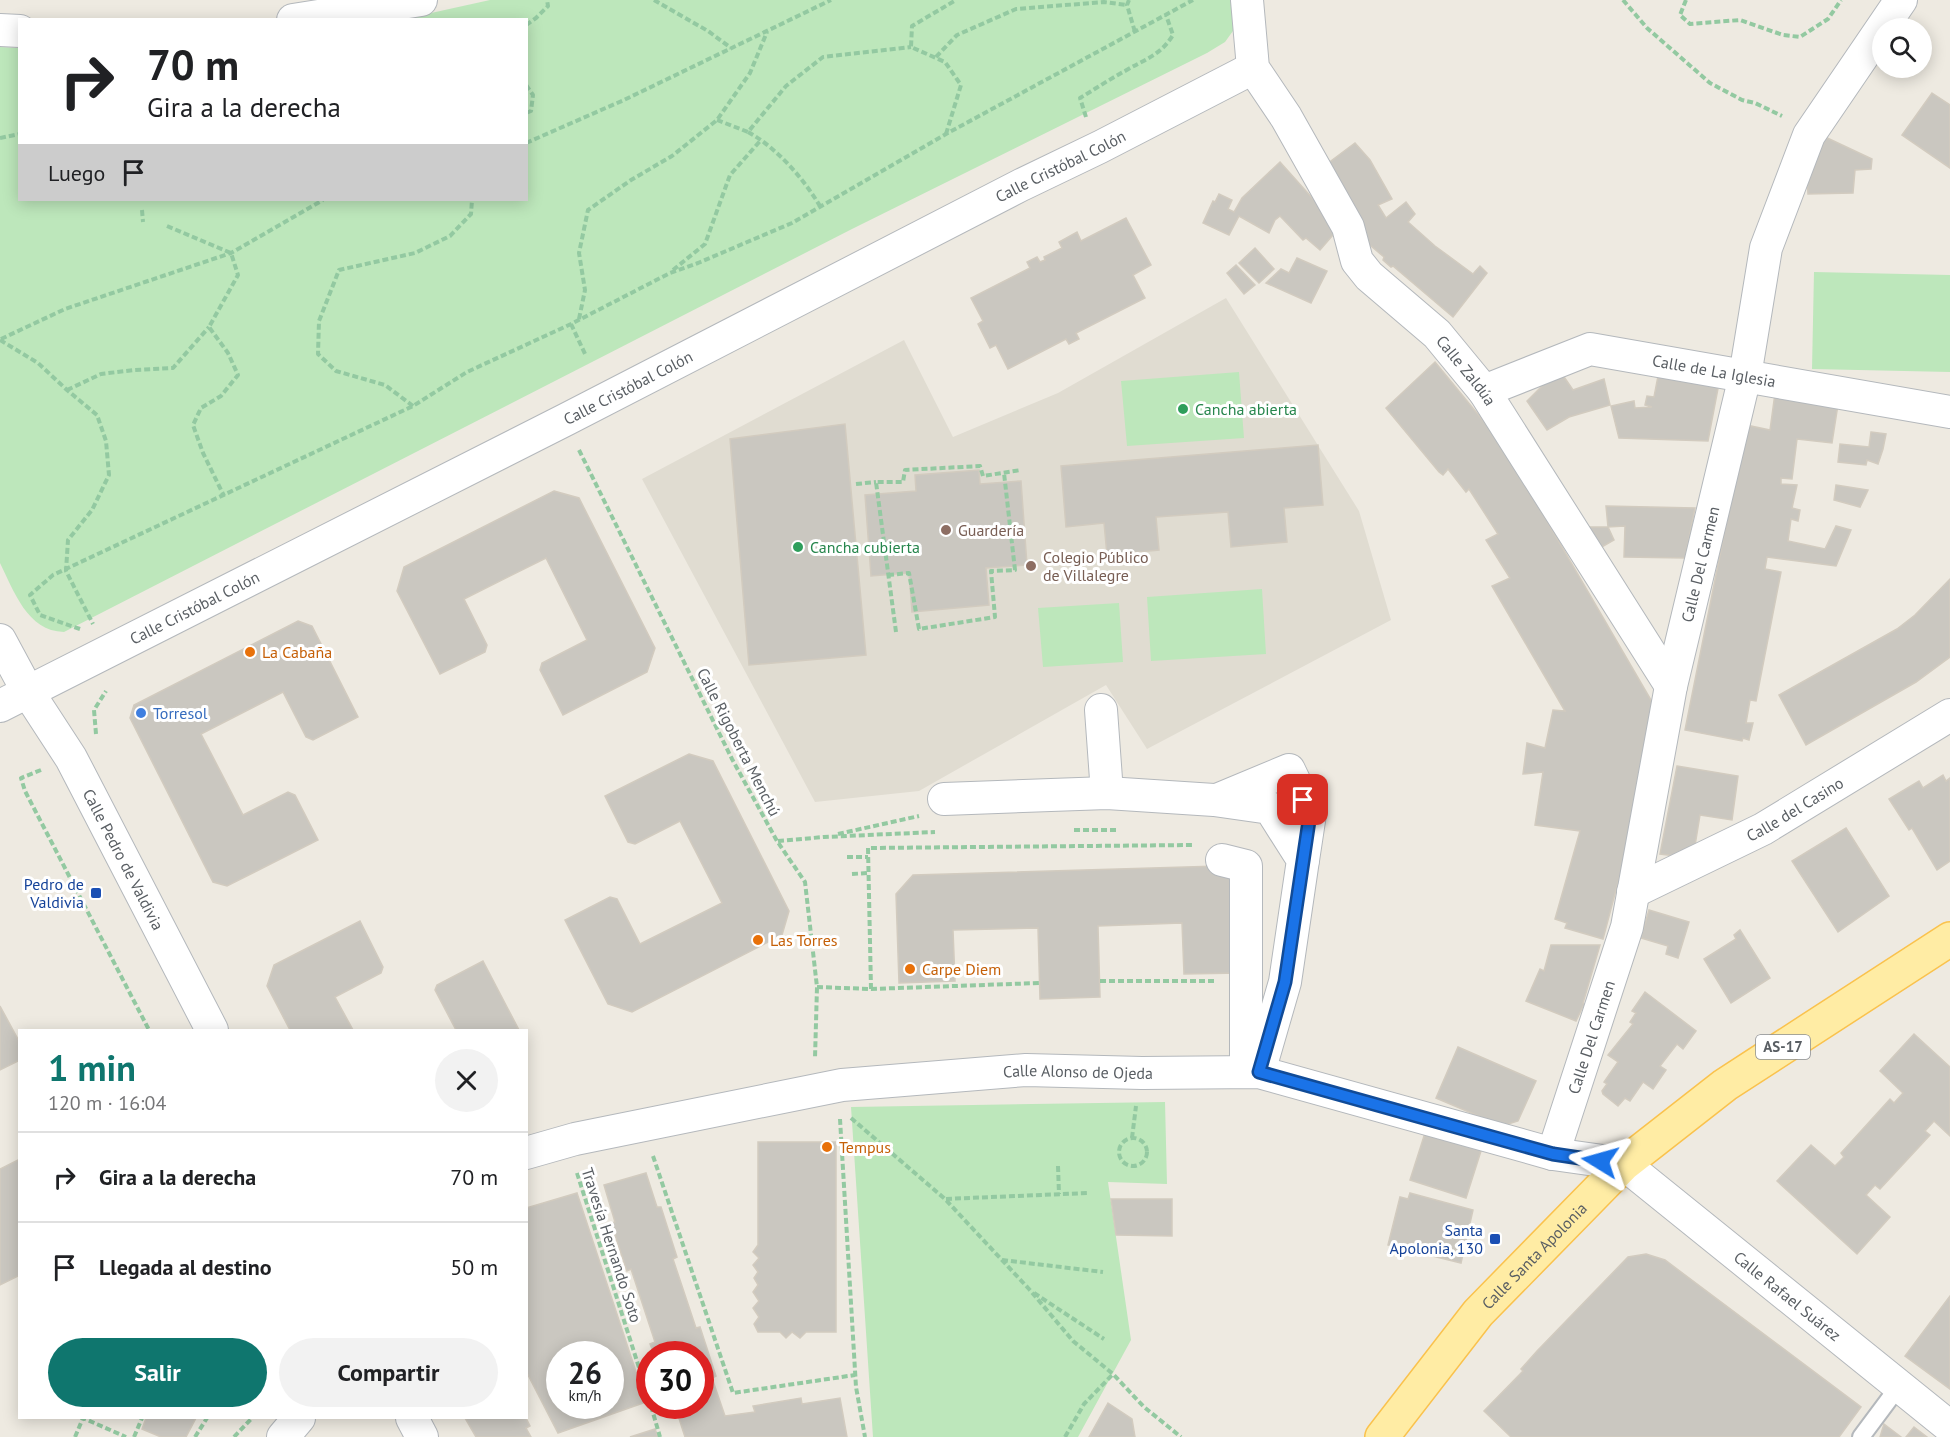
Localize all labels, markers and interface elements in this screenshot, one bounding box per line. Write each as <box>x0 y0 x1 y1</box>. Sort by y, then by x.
map controls <box>1872 18 1932 78</box>
button: search <box>1872 18 1932 78</box>
text: 70 m <box>147 37 239 92</box>
icon: right <box>48 42 126 120</box>
text: Gira a la derecha <box>147 90 341 124</box>
street label: Calle Cristóbal Colón <box>992 126 1129 207</box>
icon: arrive <box>117 156 150 189</box>
text: Luego <box>48 159 105 187</box>
street label: Calle Zaldúa <box>1432 331 1500 409</box>
street label: Calle Cristóbal Colón <box>560 346 696 429</box>
street label: Calle de La Iglesia <box>1651 350 1777 391</box>
place label: Cancha abierta <box>1195 399 1297 419</box>
marker: Cancha abierta <box>1176 402 1190 416</box>
street label: Calle Del Carmen <box>1677 504 1724 624</box>
place label: Guardería <box>958 520 1024 540</box>
marker: Guardería <box>939 523 953 537</box>
place label: Cancha cubierta <box>810 537 920 557</box>
marker: Cancha cubierta <box>791 540 805 554</box>
place label: Colegio Público de Villalegre <box>1043 547 1149 585</box>
marker: Colegio Público de Villalegre <box>1024 559 1038 573</box>
street label: Calle Cristóbal Colón <box>126 566 263 649</box>
place label: La Cabaña <box>262 642 332 662</box>
marker: La Cabaña <box>243 645 257 659</box>
street label: Calle Rigoberta Menchú <box>693 664 785 820</box>
place label: Torresol <box>153 703 208 723</box>
marker: Torresol <box>134 706 148 720</box>
street label: Calle del Casino <box>1743 772 1847 846</box>
pin <box>1277 774 1328 825</box>
icon: arrive <box>1286 783 1319 816</box>
street label: Calle Pedro de Valdivia <box>79 785 168 933</box>
place label: Pedro de Valdivia <box>24 874 84 912</box>
marker: Pedro de Valdivia <box>89 886 103 900</box>
place label: Las Torres <box>770 930 838 950</box>
marker: Las Torres <box>751 933 765 947</box>
place label: Carpe Diem <box>922 959 1001 979</box>
marker: Carpe Diem <box>903 962 917 976</box>
street label: Calle Del Carmen <box>1563 978 1619 1096</box>
road number: AS-17 <box>1756 1035 1810 1059</box>
text: 1 min <box>48 1044 136 1091</box>
button: close <box>435 1049 498 1112</box>
street label: Calle Alonso de Ojeda <box>1002 1060 1153 1083</box>
text: 120 m · 16:04 <box>48 1090 166 1116</box>
position arrow <box>1568 1129 1632 1193</box>
place label: Tempus <box>839 1137 891 1157</box>
marker: Tempus <box>820 1140 834 1154</box>
icon: right <box>48 1161 81 1194</box>
text: Gira a la derecha <box>99 1163 256 1191</box>
text: 70 m <box>450 1163 498 1191</box>
street label: Travesía Hernando Soto <box>578 1165 646 1325</box>
street label: Calle Santa Apolonia <box>1477 1198 1591 1313</box>
place label: Santa Apolonia, 130 <box>1389 1220 1483 1258</box>
marker: Santa Apolonia, 130 <box>1488 1232 1502 1246</box>
street label: Calle Rafael Suárez <box>1730 1247 1845 1345</box>
icon: arrive <box>48 1251 81 1284</box>
text: Llegada al destino <box>99 1253 272 1281</box>
text: 50 m <box>450 1253 498 1281</box>
button: Salir <box>48 1338 267 1407</box>
button: Compartir <box>279 1338 498 1407</box>
speed limit sign: 30 <box>636 1341 714 1419</box>
text: 26 <box>568 1353 602 1392</box>
text: km/h <box>569 1386 601 1405</box>

